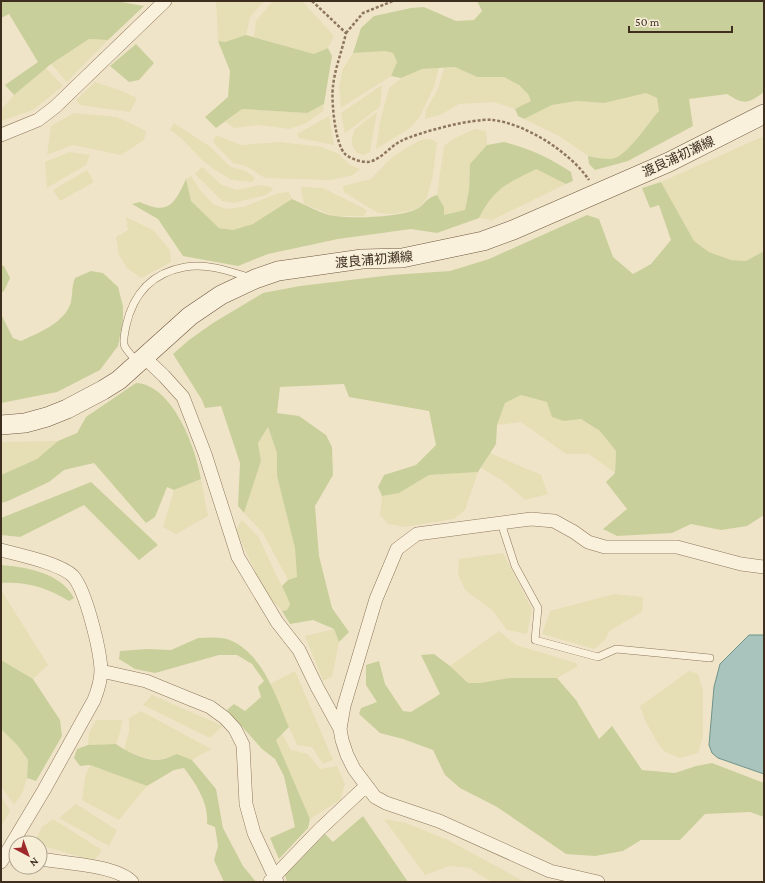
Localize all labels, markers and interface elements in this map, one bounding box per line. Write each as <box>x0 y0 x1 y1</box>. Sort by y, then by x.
scale bar <box>629 8 732 34</box>
text: 50 m <box>635 15 660 29</box>
street label: 渡良浦初瀬線 <box>640 133 717 180</box>
street label: 渡良浦初瀬線 <box>335 249 414 270</box>
north arrow <box>8 835 48 875</box>
text: N <box>27 856 41 870</box>

